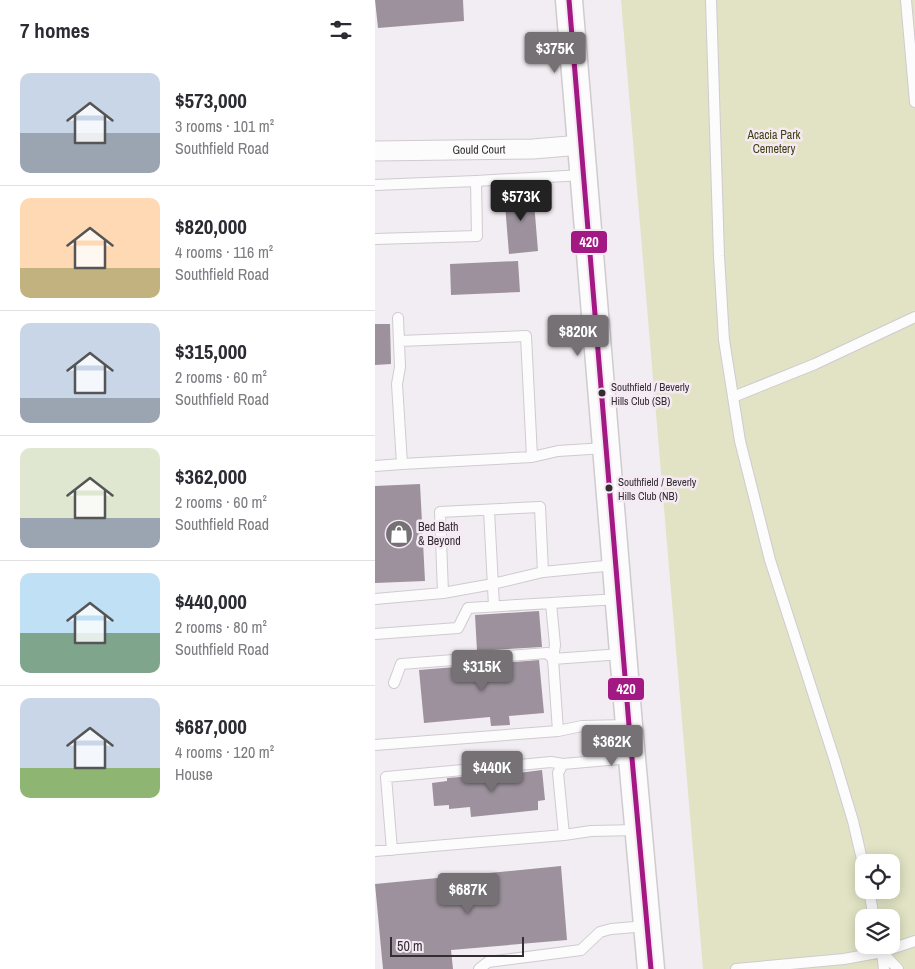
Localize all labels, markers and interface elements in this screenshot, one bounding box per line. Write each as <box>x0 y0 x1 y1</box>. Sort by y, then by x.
text: 7 homes <box>20 16 90 45</box>
icon: filters <box>327 16 355 44</box>
pin: $375K <box>520 32 590 74</box>
text: $375K <box>536 37 574 59</box>
text: $573,000 <box>175 86 247 115</box>
icon: home <box>60 93 120 153</box>
text: 3 rooms · 101 m² <box>175 115 274 137</box>
park label: Acacia Park Cemetery <box>746 127 801 157</box>
text: Southfield Road <box>175 137 269 159</box>
street label: Gould Court <box>452 141 506 158</box>
pin: $573K <box>486 180 556 222</box>
text: $573K <box>502 185 540 207</box>
text: $820,000 <box>175 212 247 241</box>
icon: home <box>60 218 120 278</box>
line badge: 420 <box>570 230 608 254</box>
text: 420 <box>579 233 599 251</box>
text: 4 rooms · 116 m² <box>175 241 273 263</box>
text: Southfield Road <box>175 263 269 285</box>
pin: $820K <box>543 314 613 357</box>
text: $820K <box>559 320 597 342</box>
text: $315,000 <box>175 337 247 366</box>
icon: home <box>60 343 120 403</box>
text: 2 rooms · 60 m² <box>175 366 267 388</box>
place label: Southfield / Beverly Hills Club (SB) <box>611 380 690 408</box>
text: Southfield Road <box>175 388 269 410</box>
marker: Southfield / Beverly Hills Club (SB) <box>597 388 607 398</box>
text: $362,000 <box>175 462 247 491</box>
icon: home <box>60 468 120 528</box>
place label: Southfield / Beverly Hills Club (NB) <box>618 475 697 503</box>
marker: Southfield / Beverly Hills Club (NB) <box>604 483 614 493</box>
text: 2 rooms · 60 m² <box>175 491 267 513</box>
text: Southfield Road <box>175 513 269 535</box>
shop icon: Bed Bath & Beyond <box>384 519 414 549</box>
place label: Bed Bath & Beyond <box>418 519 461 549</box>
text: $440,000 <box>175 587 247 616</box>
icon: home <box>60 593 120 653</box>
text: 2 rooms · 80 m² <box>175 616 267 638</box>
text: Southfield Road <box>175 638 269 660</box>
pin: $315K <box>447 650 517 692</box>
text: $315K <box>463 655 501 677</box>
line badge: 420 <box>607 677 645 701</box>
text: 420 <box>616 680 636 698</box>
text: $687,000 <box>175 712 247 741</box>
icon: home <box>60 718 120 778</box>
pin: $362K <box>577 724 647 767</box>
text: $362K <box>593 730 631 752</box>
text: 4 rooms · 120 m² <box>175 741 274 763</box>
pin: $440K <box>457 750 527 793</box>
text: $440K <box>473 756 511 778</box>
text: House <box>175 763 213 785</box>
map controls <box>855 854 900 954</box>
button: locate <box>855 854 900 899</box>
pin: $687K <box>433 872 503 915</box>
text: $687K <box>449 878 487 900</box>
button: layers <box>855 909 900 954</box>
scale bar <box>390 934 524 957</box>
text: 50 m <box>397 937 423 955</box>

